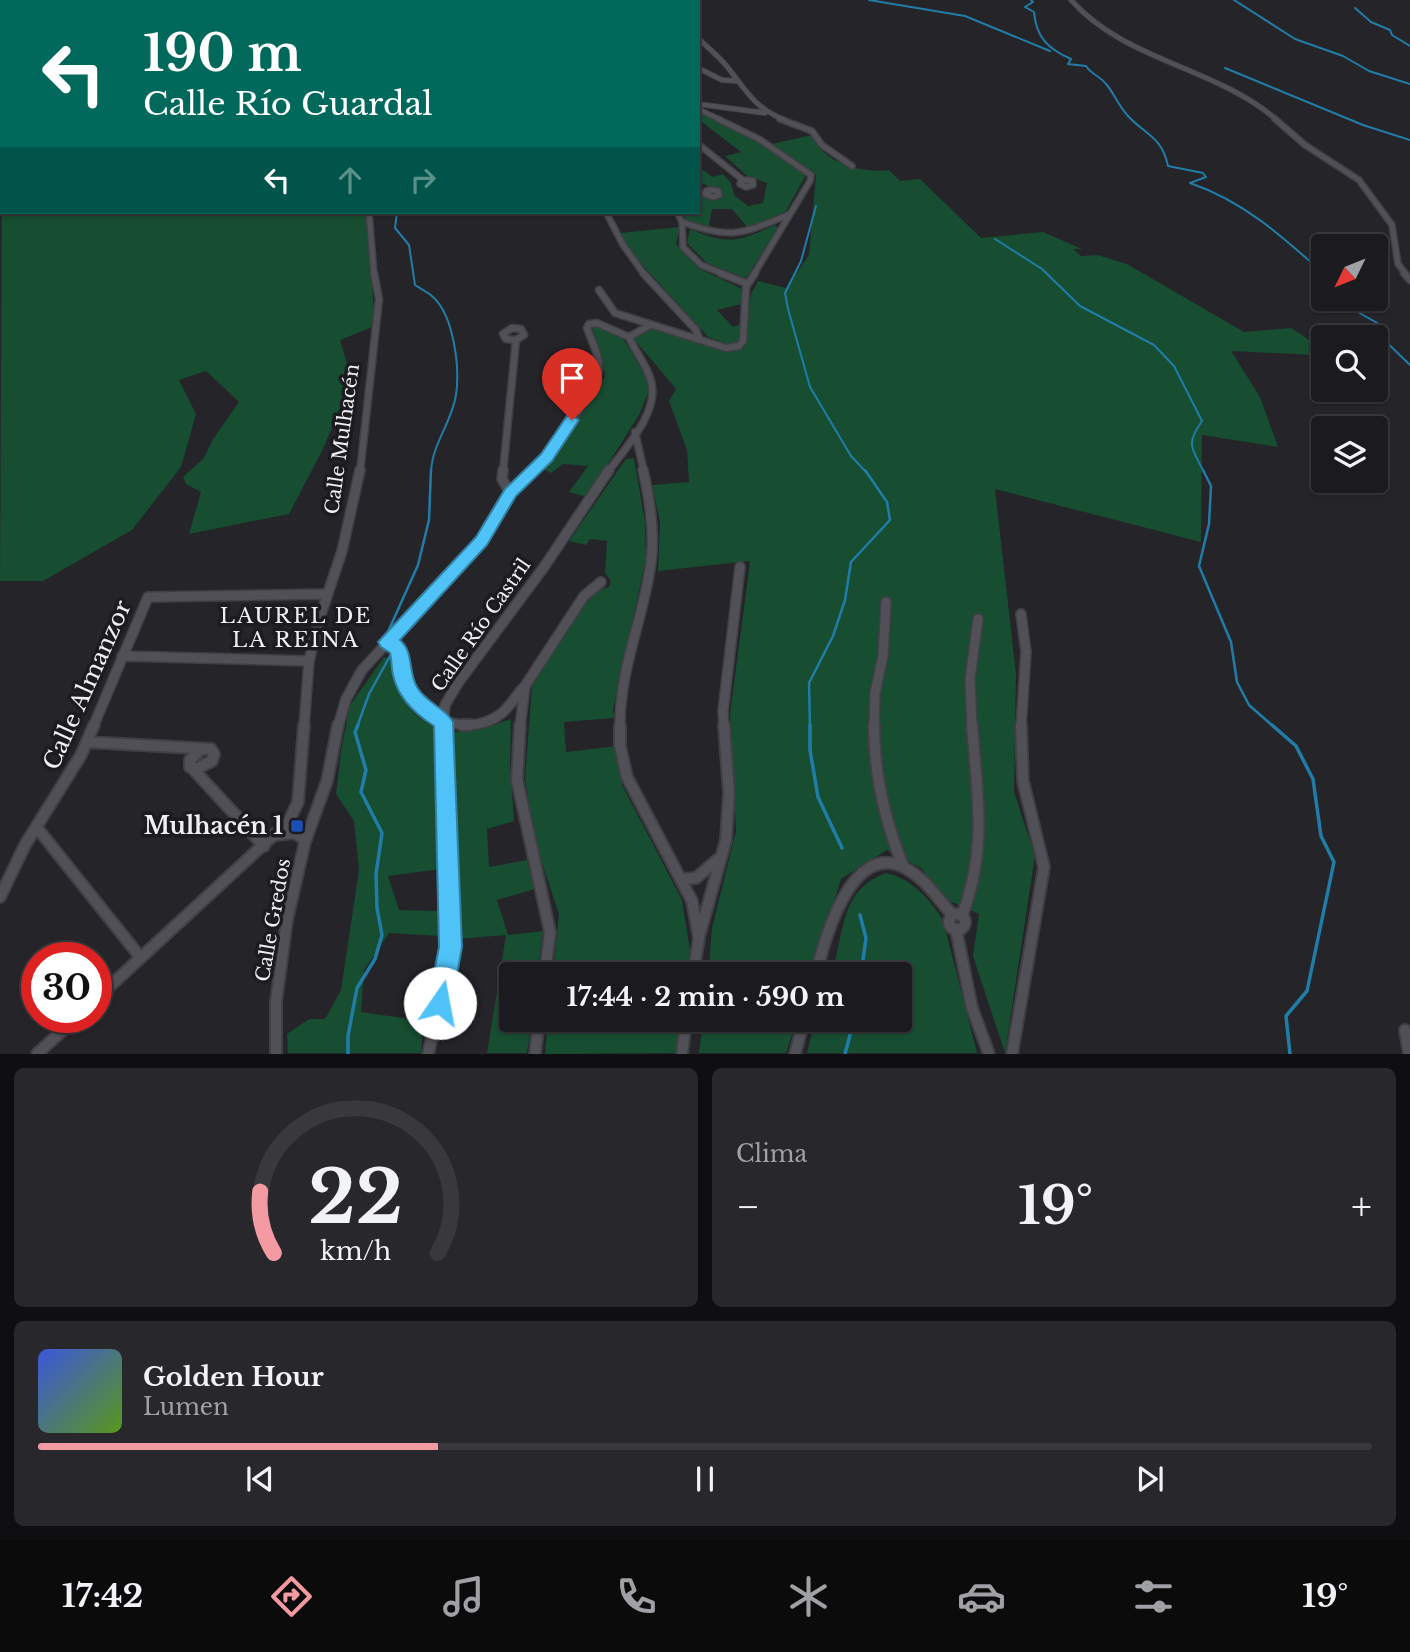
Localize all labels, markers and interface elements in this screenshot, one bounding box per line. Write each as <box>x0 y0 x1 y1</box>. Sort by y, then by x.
text: 190 m <box>143 23 302 84</box>
icon: left <box>28 28 119 119</box>
text: Calle Río Guardal <box>143 84 433 124</box>
icon: left <box>258 161 296 199</box>
icon: ahead <box>331 161 369 199</box>
icon: right <box>404 161 442 199</box>
north arrow <box>1311 234 1388 312</box>
map controls <box>1311 234 1388 493</box>
button: search <box>1311 325 1388 402</box>
pin <box>542 348 602 420</box>
icon: arrive <box>553 359 591 397</box>
street label: Calle Mulhacén <box>320 362 364 516</box>
button: layers <box>1311 416 1388 493</box>
street label: Calle Río Castril <box>427 554 535 696</box>
street label: Calle Almanzor <box>37 596 137 774</box>
district label: LAUREL DE LA REINA <box>220 603 372 653</box>
place label: Mulhacén 1 <box>144 812 283 840</box>
marker: Mulhacén 1 <box>289 818 305 834</box>
street label: Calle Gredos <box>251 857 295 983</box>
speed limit sign: 30 <box>21 942 112 1033</box>
position arrow <box>403 966 477 1040</box>
text: 17:44 · 2 min · 590 m <box>566 981 845 1013</box>
text: Clima <box>736 1140 807 1168</box>
text: 22 <box>309 1153 403 1244</box>
text: 19° <box>1018 1174 1093 1238</box>
text: − <box>736 1183 760 1230</box>
text: + <box>1351 1183 1372 1230</box>
text: km/h <box>321 1236 391 1267</box>
text: Golden Hour <box>143 1361 324 1393</box>
text: Lumen <box>143 1393 229 1421</box>
icon: previous <box>241 1460 279 1498</box>
icon: pause <box>686 1460 724 1498</box>
icon: next <box>1131 1460 1169 1498</box>
icon: directions <box>267 1572 316 1621</box>
icon: music <box>439 1572 488 1621</box>
icon: phone <box>612 1572 661 1621</box>
icon: climate <box>784 1572 833 1621</box>
icon: car <box>957 1572 1006 1621</box>
icon: filters <box>1129 1572 1178 1621</box>
text: 17:42 <box>62 1576 143 1616</box>
text: 19° <box>1302 1576 1348 1616</box>

